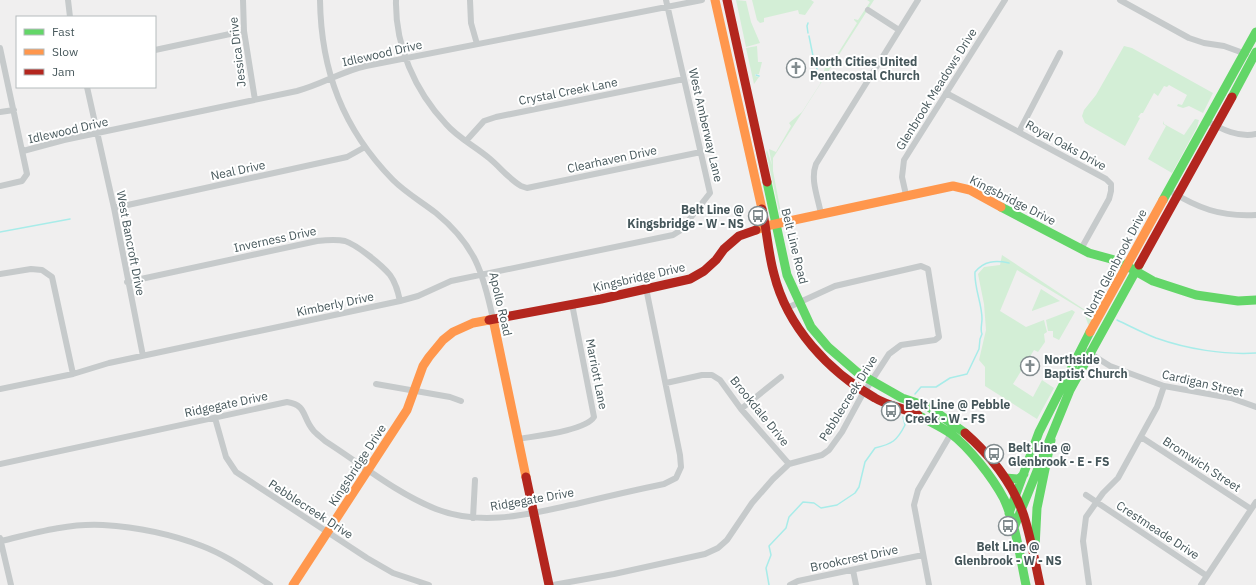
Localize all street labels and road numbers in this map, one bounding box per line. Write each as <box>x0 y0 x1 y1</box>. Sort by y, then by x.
street label: Jessica Drive <box>225 16 249 88</box>
street label: Glenbrook Meadows Drive <box>892 25 980 153</box>
street label: Idlewood Drive <box>340 36 424 70</box>
street label: West Amberway Lane <box>686 67 726 184</box>
street label: Crystal Creek Lane <box>517 74 619 108</box>
street label: Idlewood Drive <box>26 113 110 147</box>
street label: Royal Oaks Drive <box>1023 117 1109 174</box>
street label: Clearhaven Drive <box>566 142 659 176</box>
street label: Neal Drive <box>209 157 267 183</box>
street label: Kingsbridge Drive <box>968 172 1059 228</box>
street label: West Bancroft Drive <box>113 189 149 297</box>
street label: North Glenbrook Drive <box>1080 206 1150 320</box>
street label: Belt Line Road <box>778 207 812 285</box>
street label: Inverness Drive <box>232 223 318 255</box>
street label: Kingsbridge Drive <box>591 259 687 295</box>
street label: Apollo Road <box>486 271 516 337</box>
street label: Kimberly Drive <box>295 288 376 320</box>
street label: Marriott Lane <box>583 337 611 411</box>
street label: Pebblecreek Drive <box>816 352 881 444</box>
street label: Cardigan Street <box>1161 366 1245 400</box>
street label: Brookdale Drive <box>727 373 793 449</box>
street label: Ridgegate Drive <box>183 388 269 420</box>
street label: Kingsbridge Drive <box>325 421 389 509</box>
street label: Bromwich Street <box>1160 433 1244 495</box>
street label: Pebblecreek Drive <box>266 476 357 542</box>
street label: Ridgegate Drive <box>489 484 575 514</box>
street label: Crestmeade Drive <box>1114 498 1203 563</box>
street label: Brookcrest Drive <box>809 541 900 575</box>

